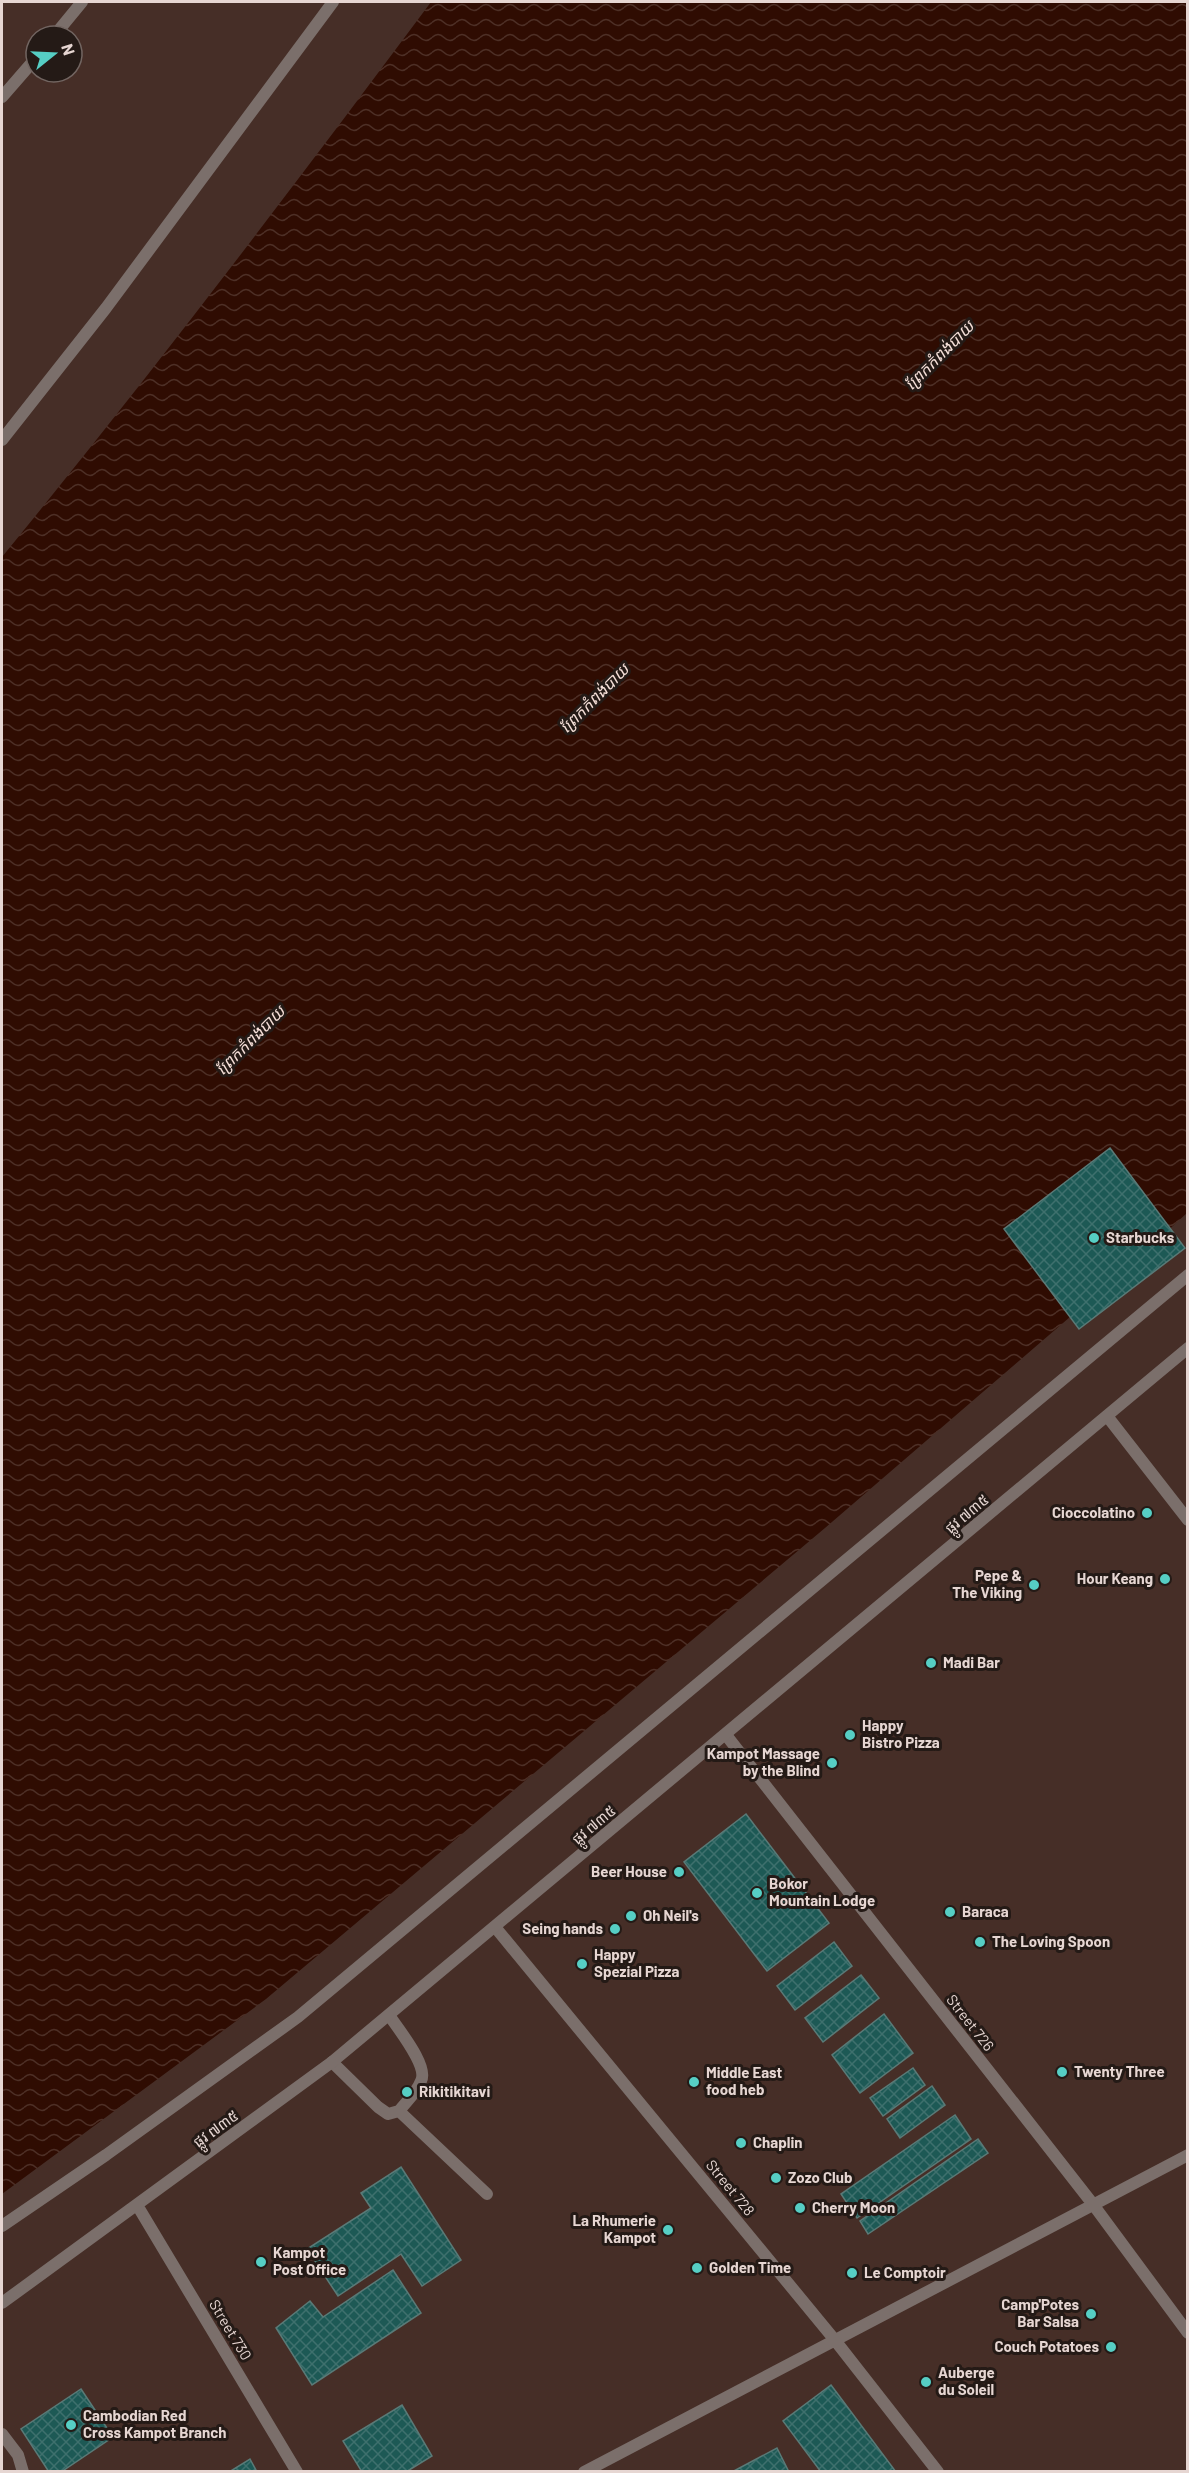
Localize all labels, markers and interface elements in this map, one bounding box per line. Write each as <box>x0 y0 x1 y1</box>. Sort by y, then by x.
north arrow <box>24 24 84 84</box>
text: N <box>58 41 79 57</box>
water label: ព្រែកកំពង់បាយ <box>900 315 979 394</box>
water label: ព្រែកកំពង់បាយ <box>555 658 634 737</box>
water label: ព្រែកកំពង់បាយ <box>211 1000 290 1079</box>
place label: Starbucks <box>1106 1228 1175 1246</box>
marker: Starbucks <box>1087 1231 1101 1245</box>
street label: ផ្លូវ ៧៣៥ <box>941 1490 995 1541</box>
place label: Cioccolatino <box>1052 1503 1135 1521</box>
marker: Cioccolatino <box>1140 1506 1154 1520</box>
place label: Pepe & The Viking <box>952 1566 1022 1601</box>
place label: Hour Keang <box>1077 1569 1153 1587</box>
marker: Hour Keang <box>1158 1572 1172 1586</box>
marker: Pepe & The Viking <box>1027 1578 1041 1592</box>
place label: Madi Bar <box>943 1653 1000 1671</box>
marker: Madi Bar <box>924 1656 938 1670</box>
place label: Happy Bistro Pizza <box>862 1716 940 1751</box>
marker: Happy Bistro Pizza <box>843 1728 857 1742</box>
place label: Kampot Massage by the Blind <box>707 1744 820 1779</box>
marker: Kampot Massage by the Blind <box>825 1756 839 1770</box>
street label: ផ្លូវ ៧៣៥ <box>568 1801 622 1852</box>
place label: Beer House <box>591 1862 667 1880</box>
marker: Beer House <box>672 1865 686 1879</box>
place label: Bokor Mountain Lodge <box>769 1874 875 1909</box>
marker: Bokor Mountain Lodge <box>750 1886 764 1900</box>
place label: Baraca <box>962 1902 1009 1920</box>
marker: Baraca <box>943 1905 957 1919</box>
place label: Oh Neil's <box>643 1906 699 1924</box>
marker: Oh Neil's <box>624 1909 638 1923</box>
place label: Seing hands <box>522 1919 603 1937</box>
marker: Seing hands <box>608 1922 622 1936</box>
place label: The Loving Spoon <box>992 1932 1110 1950</box>
marker: The Loving Spoon <box>973 1935 987 1949</box>
place label: Happy Spezial Pizza <box>594 1945 679 1980</box>
marker: Happy Spezial Pizza <box>575 1957 589 1971</box>
street label: Street 726 <box>943 1991 998 2054</box>
place label: Twenty Three <box>1074 2062 1165 2080</box>
place label: Middle East food heb <box>706 2063 783 2098</box>
marker: Twenty Three <box>1055 2065 1069 2079</box>
marker: Middle East food heb <box>687 2075 701 2089</box>
place label: Rikitikitavi <box>419 2082 490 2100</box>
marker: Rikitikitavi <box>400 2085 414 2099</box>
street label: ផ្លូវ ៧៣៥ <box>189 2106 245 2155</box>
place label: Chaplin <box>753 2133 802 2151</box>
marker: Chaplin <box>734 2136 748 2150</box>
street label: Street 728 <box>703 2156 759 2219</box>
place label: Zozo Club <box>788 2168 852 2186</box>
marker: Zozo Club <box>769 2171 783 2185</box>
place label: Cherry Moon <box>812 2198 895 2216</box>
marker: Cherry Moon <box>793 2201 807 2215</box>
place label: La Rhumerie Kampot <box>572 2211 656 2246</box>
marker: La Rhumerie Kampot <box>661 2223 675 2237</box>
place label: Kampot Post Office <box>273 2243 346 2278</box>
marker: Kampot Post Office <box>254 2255 268 2269</box>
place label: Golden Time <box>709 2258 791 2276</box>
marker: Golden Time <box>690 2261 704 2275</box>
place label: Le Comptoir <box>864 2263 946 2281</box>
marker: Le Comptoir <box>845 2266 859 2280</box>
place label: Camp'Potes Bar Salsa <box>1001 2295 1079 2330</box>
street label: Street 730 <box>206 2296 256 2363</box>
marker: Camp'Potes Bar Salsa <box>1084 2307 1098 2321</box>
place label: Couch Potatoes <box>994 2337 1099 2355</box>
marker: Couch Potatoes <box>1104 2340 1118 2354</box>
place label: Auberge du Soleil <box>938 2363 995 2398</box>
marker: Auberge du Soleil <box>919 2375 933 2389</box>
place label: Cambodian Red Cross Kampot Branch <box>83 2406 226 2441</box>
marker: Cambodian Red Cross Kampot Branch <box>64 2418 78 2432</box>

